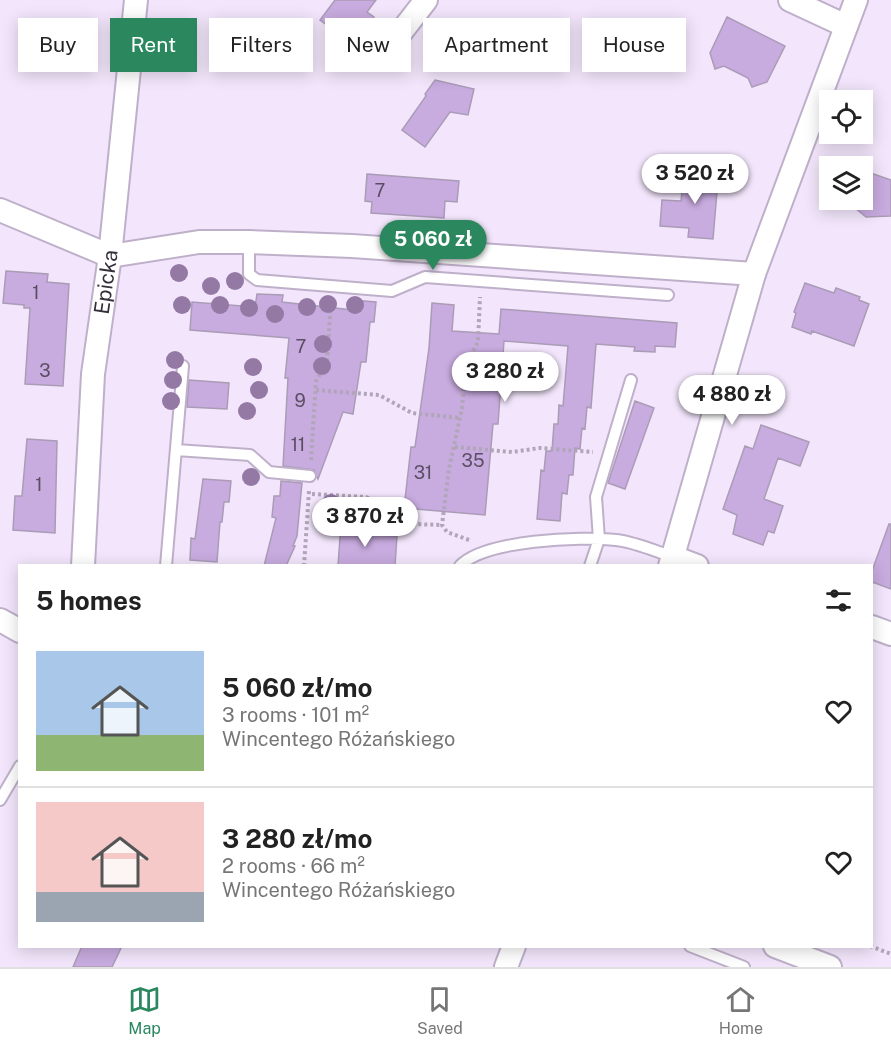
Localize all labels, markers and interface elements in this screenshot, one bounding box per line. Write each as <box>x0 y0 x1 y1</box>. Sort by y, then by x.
chip: Buy <box>18 18 98 72</box>
chip: Rent <box>110 18 197 72</box>
chip: Filters <box>209 18 313 72</box>
chip: New <box>325 18 411 72</box>
chip: Apartment <box>423 18 570 72</box>
chip: House <box>582 18 686 72</box>
map controls <box>819 90 873 210</box>
button: locate <box>819 90 873 144</box>
pin: 3 520 zł <box>633 154 757 205</box>
button: layers <box>819 156 873 210</box>
text: 3 520 zł <box>656 161 734 185</box>
house number: 7 <box>375 180 385 201</box>
pin: 5 060 zł <box>371 220 495 271</box>
text: 5 060 zł <box>394 227 472 251</box>
street label: Epicka <box>89 249 123 316</box>
house number: 1 <box>32 282 40 303</box>
house number: 7 <box>296 336 306 357</box>
pin: 3 280 zł <box>443 352 567 403</box>
text: 3 280 zł <box>466 359 544 383</box>
house number: 3 <box>39 360 51 381</box>
pin: 4 880 zł <box>670 375 794 426</box>
text: 4 880 zł <box>692 382 772 406</box>
house number: 9 <box>294 390 306 411</box>
house number: 11 <box>291 434 305 455</box>
house number: 35 <box>462 450 484 471</box>
house number: 31 <box>414 462 432 483</box>
house number: 1 <box>35 474 43 495</box>
pin: 3 870 zł <box>303 497 427 548</box>
text: 3 870 zł <box>326 504 404 528</box>
icon: filters <box>822 584 855 617</box>
text: 5 homes <box>36 585 142 616</box>
text: 5 060 zł/mo <box>222 672 373 703</box>
icon: home <box>84 675 156 747</box>
icon: heart <box>822 695 855 728</box>
text: 3 rooms · 101 m² <box>222 703 369 727</box>
text: Wincentego Różańskiego <box>222 727 455 751</box>
text: 3 280 zł/mo <box>222 823 372 854</box>
icon: home <box>84 826 156 898</box>
icon: heart <box>822 846 855 879</box>
text: 2 rooms · 66 m² <box>222 854 365 878</box>
text: Wincentego Różańskiego <box>222 878 455 902</box>
tab: Map <box>128 983 161 1038</box>
tab: Saved <box>417 983 463 1038</box>
tab: Home <box>719 983 763 1038</box>

